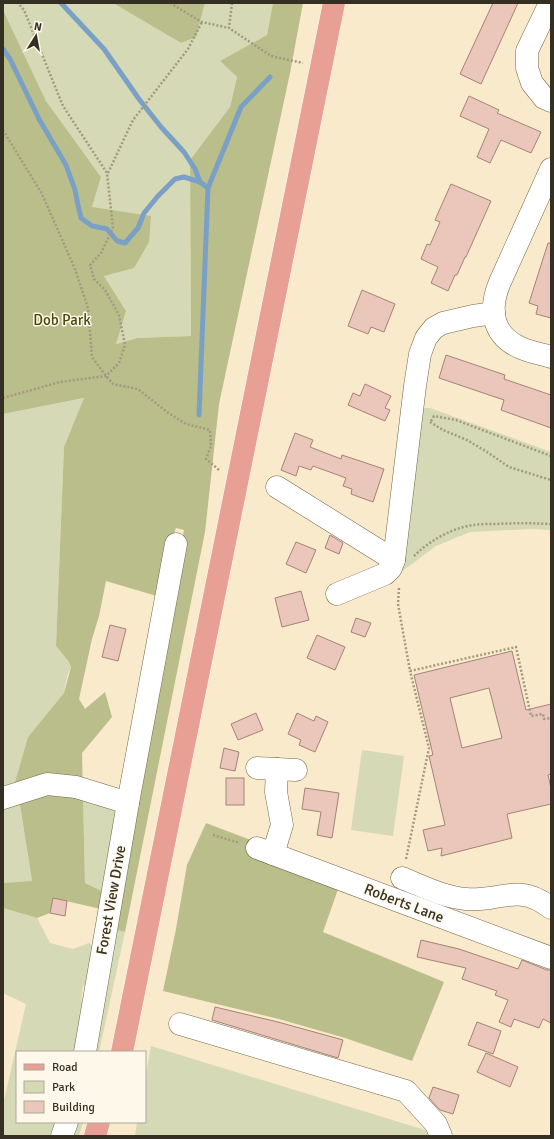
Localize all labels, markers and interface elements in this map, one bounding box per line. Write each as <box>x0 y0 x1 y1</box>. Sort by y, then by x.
north arrow <box>16 16 56 56</box>
text: N <box>33 20 43 34</box>
park label: Dob Park <box>33 311 91 329</box>
street label: Forest View Drive <box>93 844 129 956</box>
street label: Roberts Lane <box>362 880 446 926</box>
legend <box>16 1051 146 1123</box>
text: Road <box>52 1060 78 1075</box>
text: Park <box>52 1080 75 1095</box>
text: Building <box>52 1100 95 1115</box>

